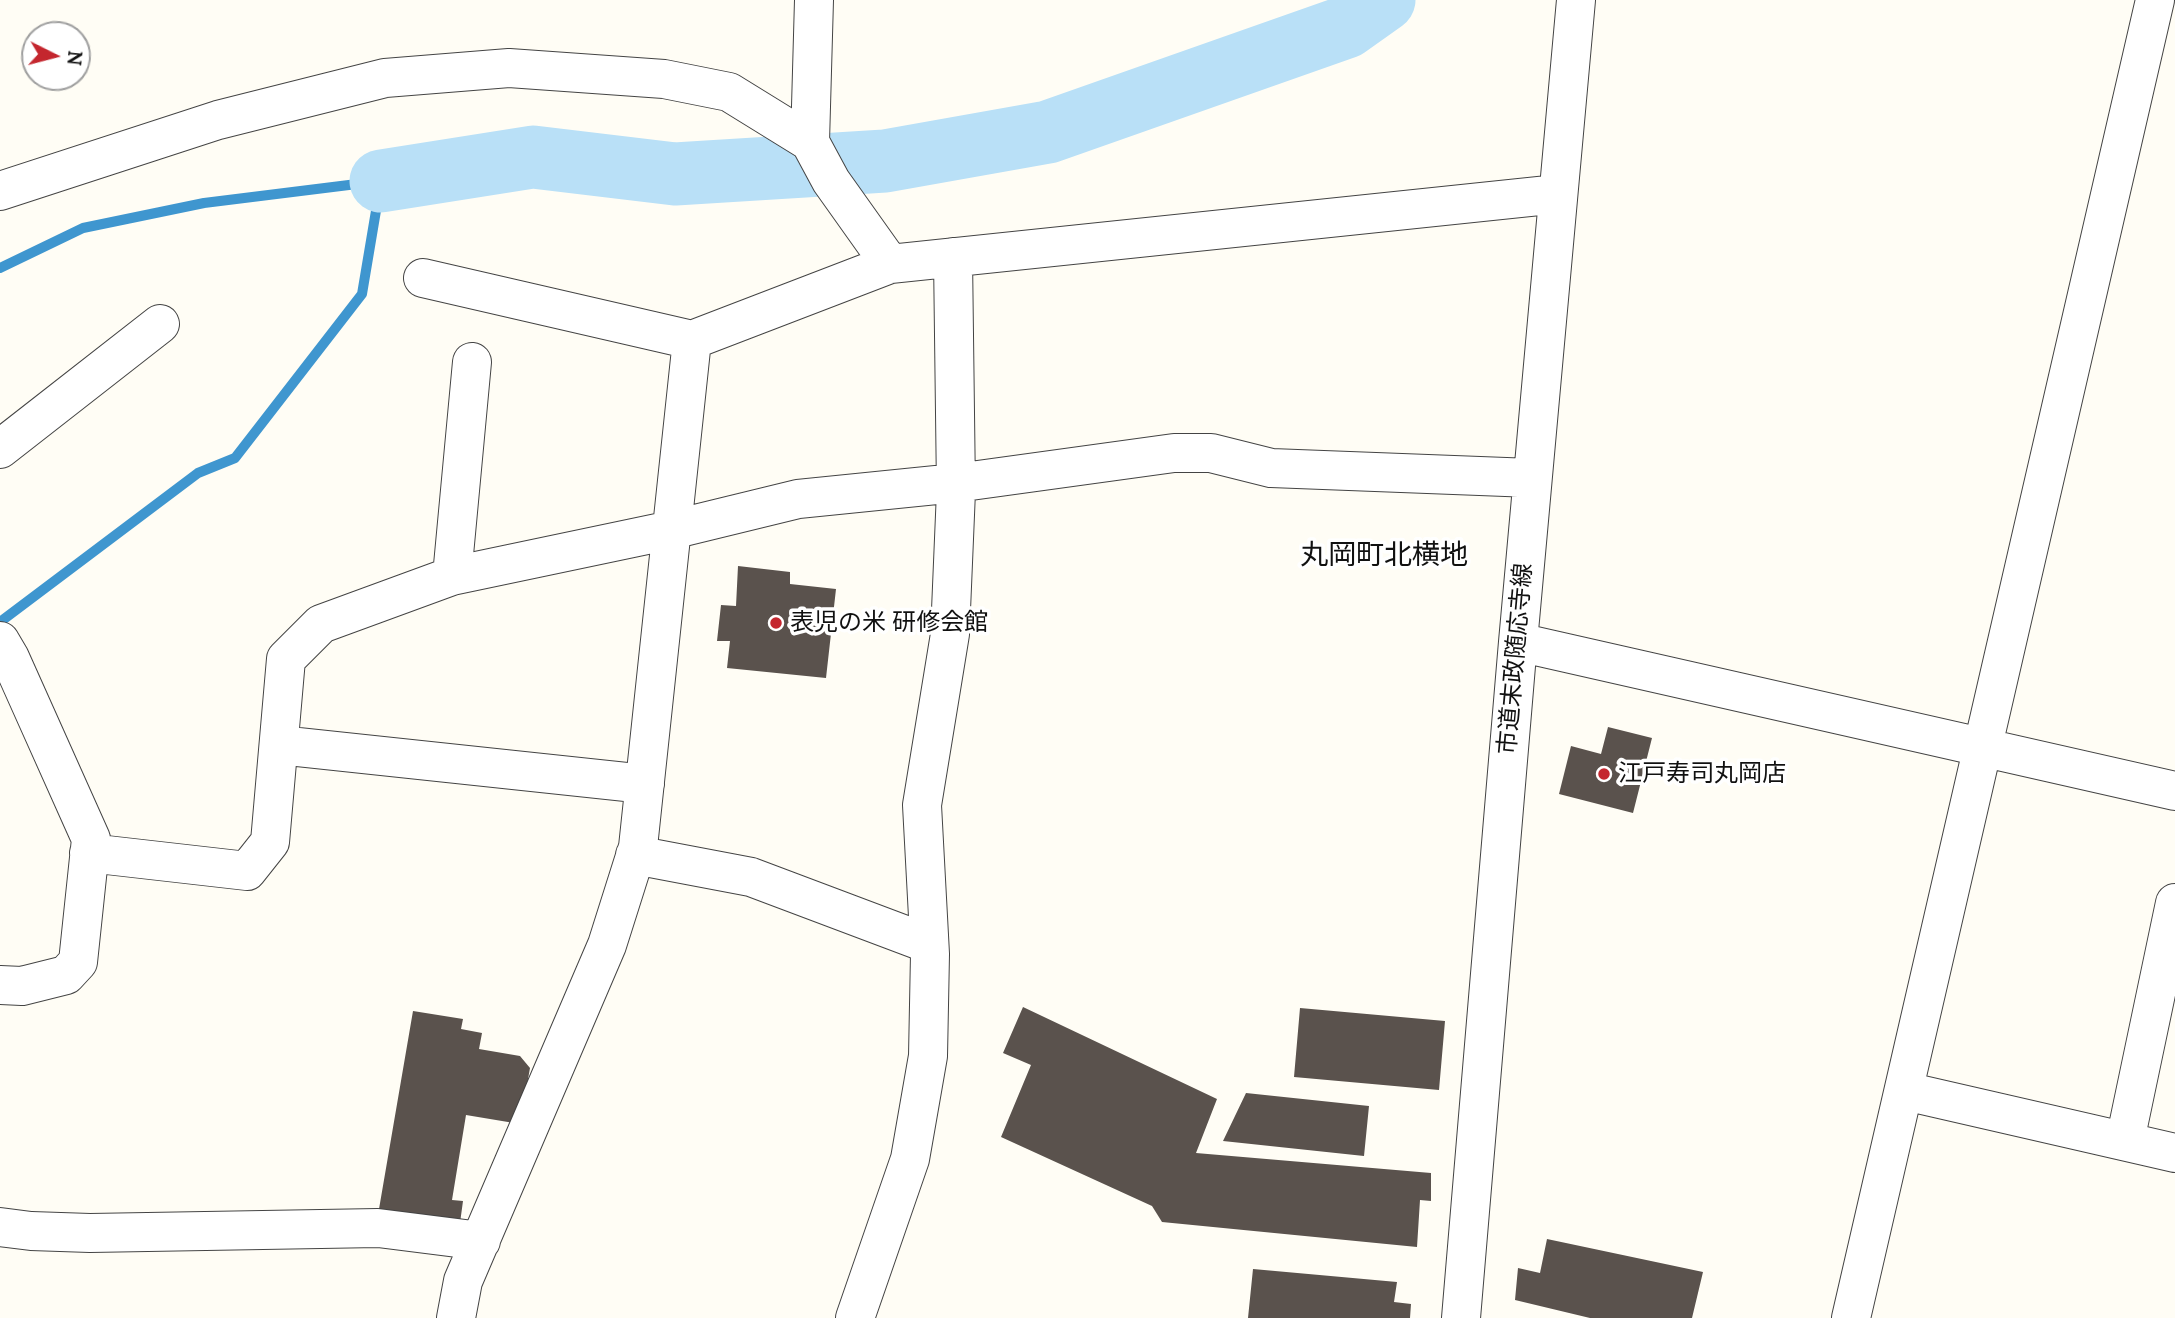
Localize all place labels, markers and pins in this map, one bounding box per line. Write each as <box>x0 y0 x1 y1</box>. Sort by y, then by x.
place label: 表児の米 研修会館 <box>790 609 988 637</box>
marker: 表児の米 研修会館 <box>768 615 784 631</box>
place label: 江戸寿司丸岡店 <box>1618 760 1786 788</box>
marker: 江戸寿司丸岡店 <box>1596 766 1612 782</box>

